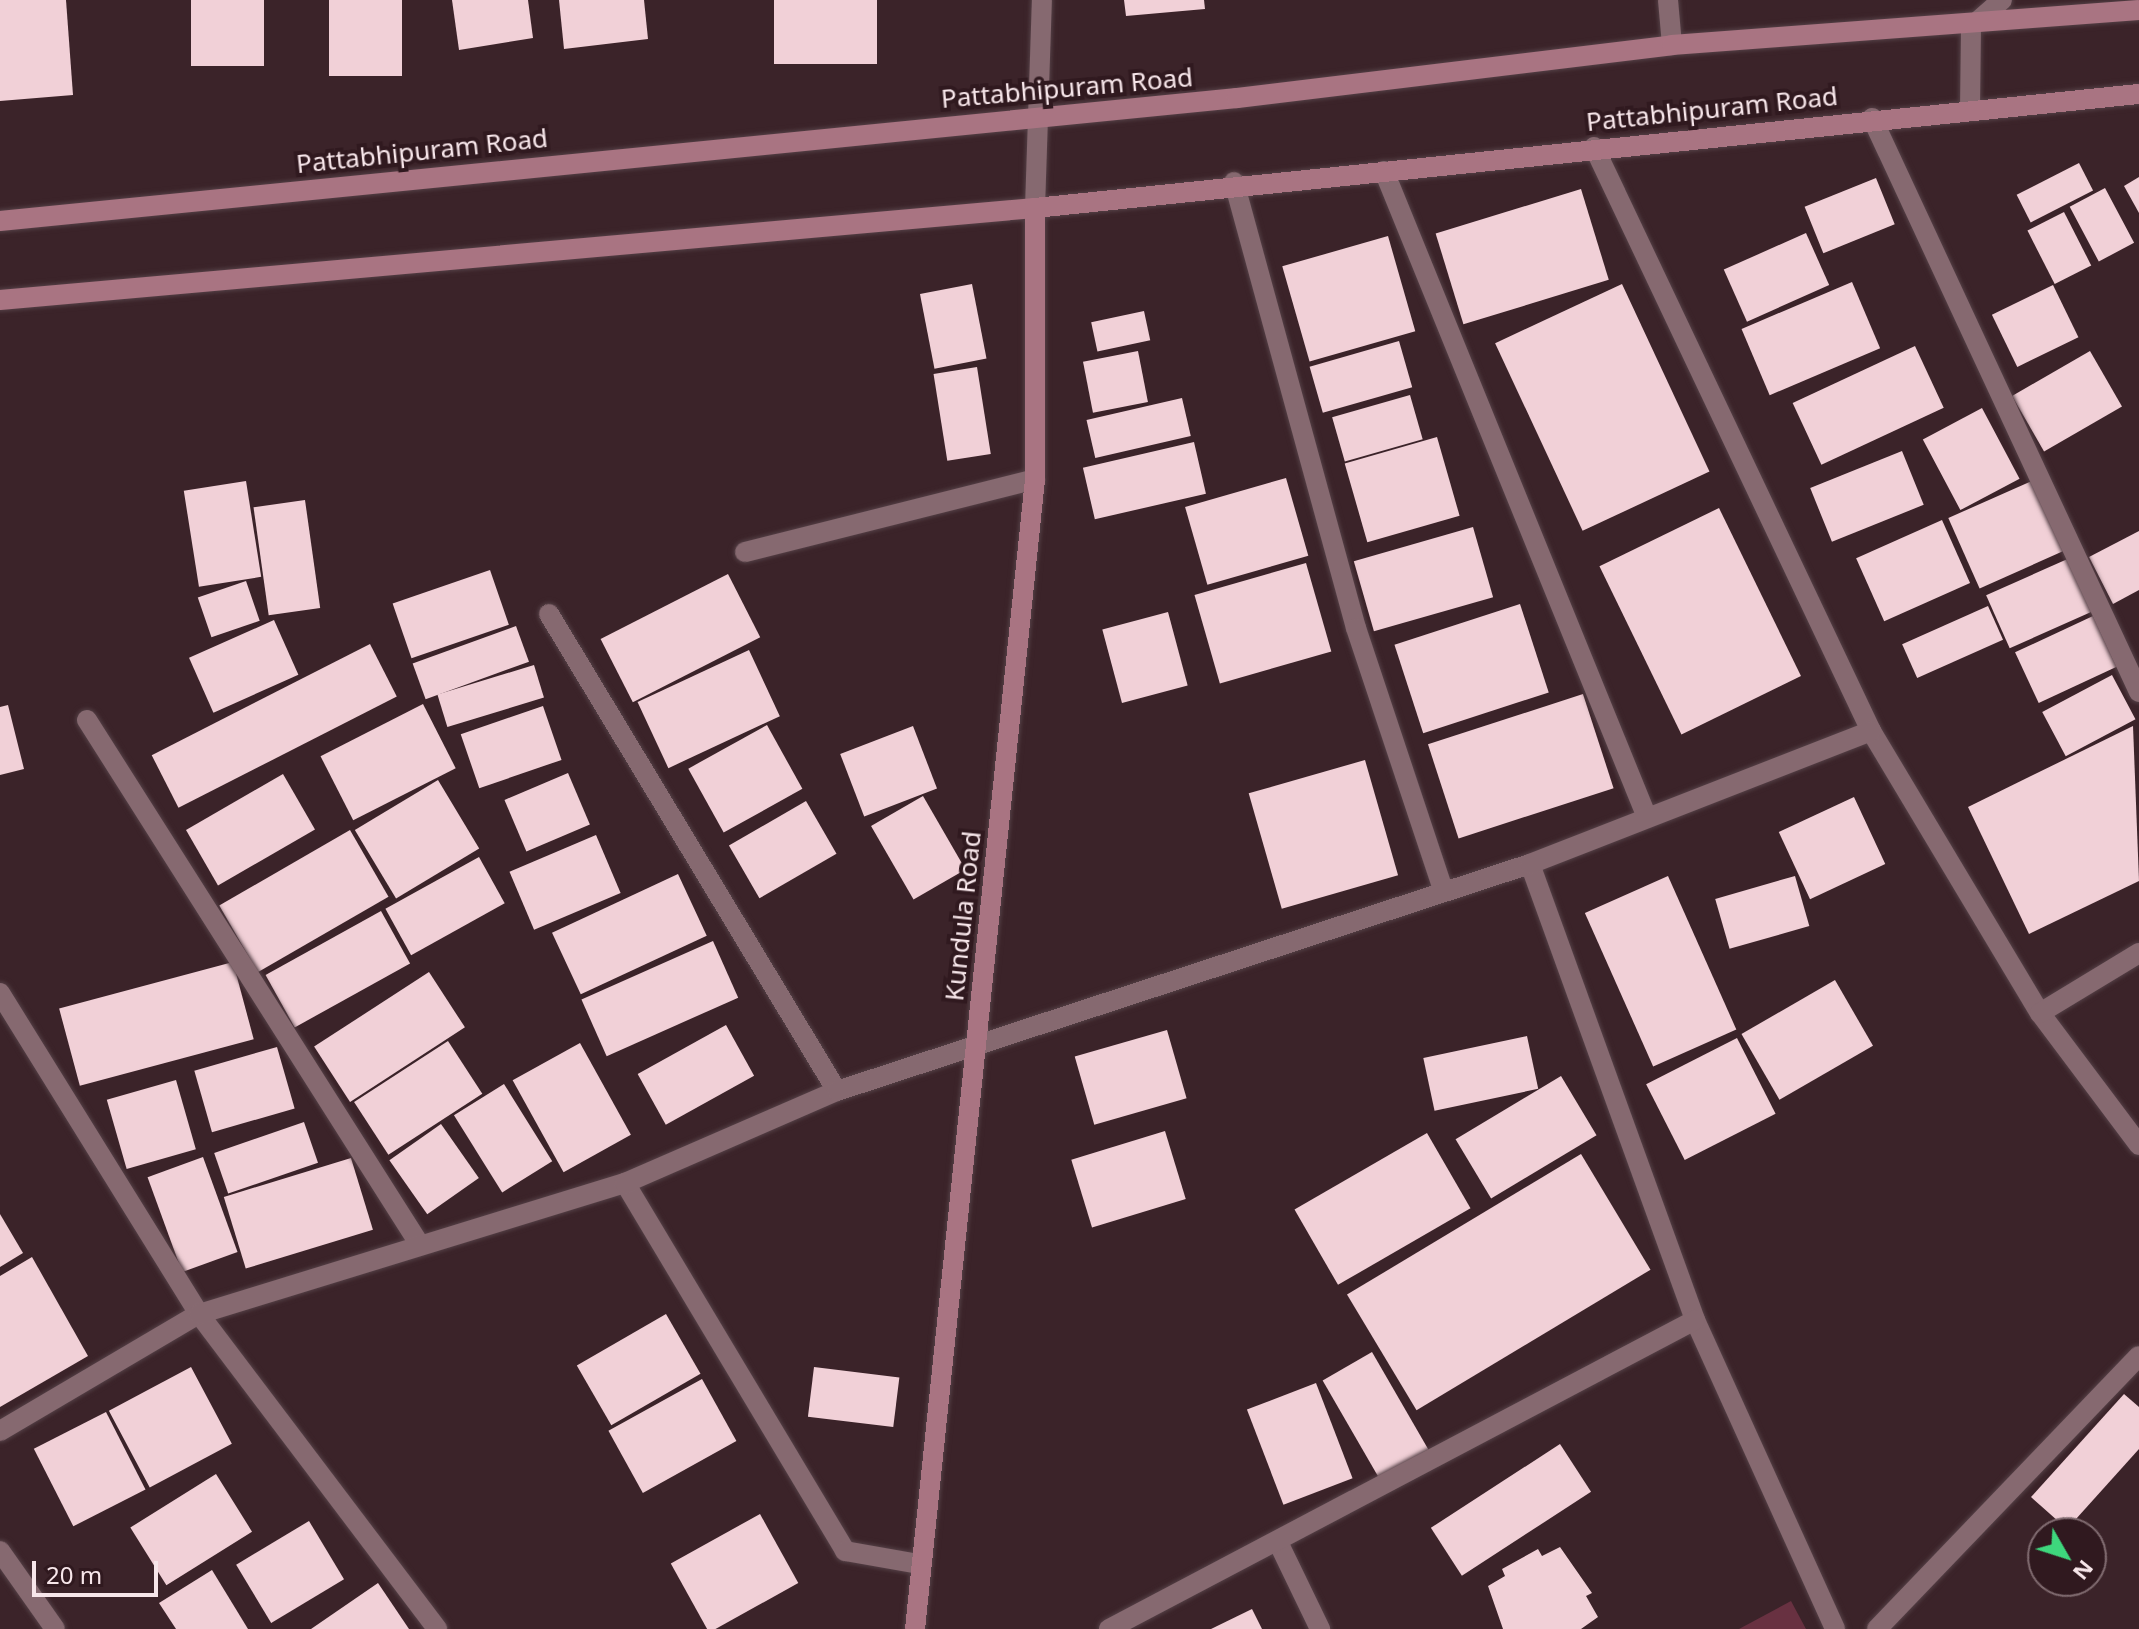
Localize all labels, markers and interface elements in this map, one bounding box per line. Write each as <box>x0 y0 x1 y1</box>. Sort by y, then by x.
street label: Pattabhipuram Road <box>940 61 1194 115</box>
street label: Pattabhipuram Road <box>1585 80 1839 138</box>
street label: Pattabhipuram Road <box>295 122 549 180</box>
street label: Kundula Road <box>939 829 987 1003</box>
north arrow <box>2027 1517 2107 1597</box>
scale bar <box>36 1545 162 1595</box>
text: N <box>2067 1554 2101 1587</box>
text: 20 m <box>46 1558 102 1591</box>

